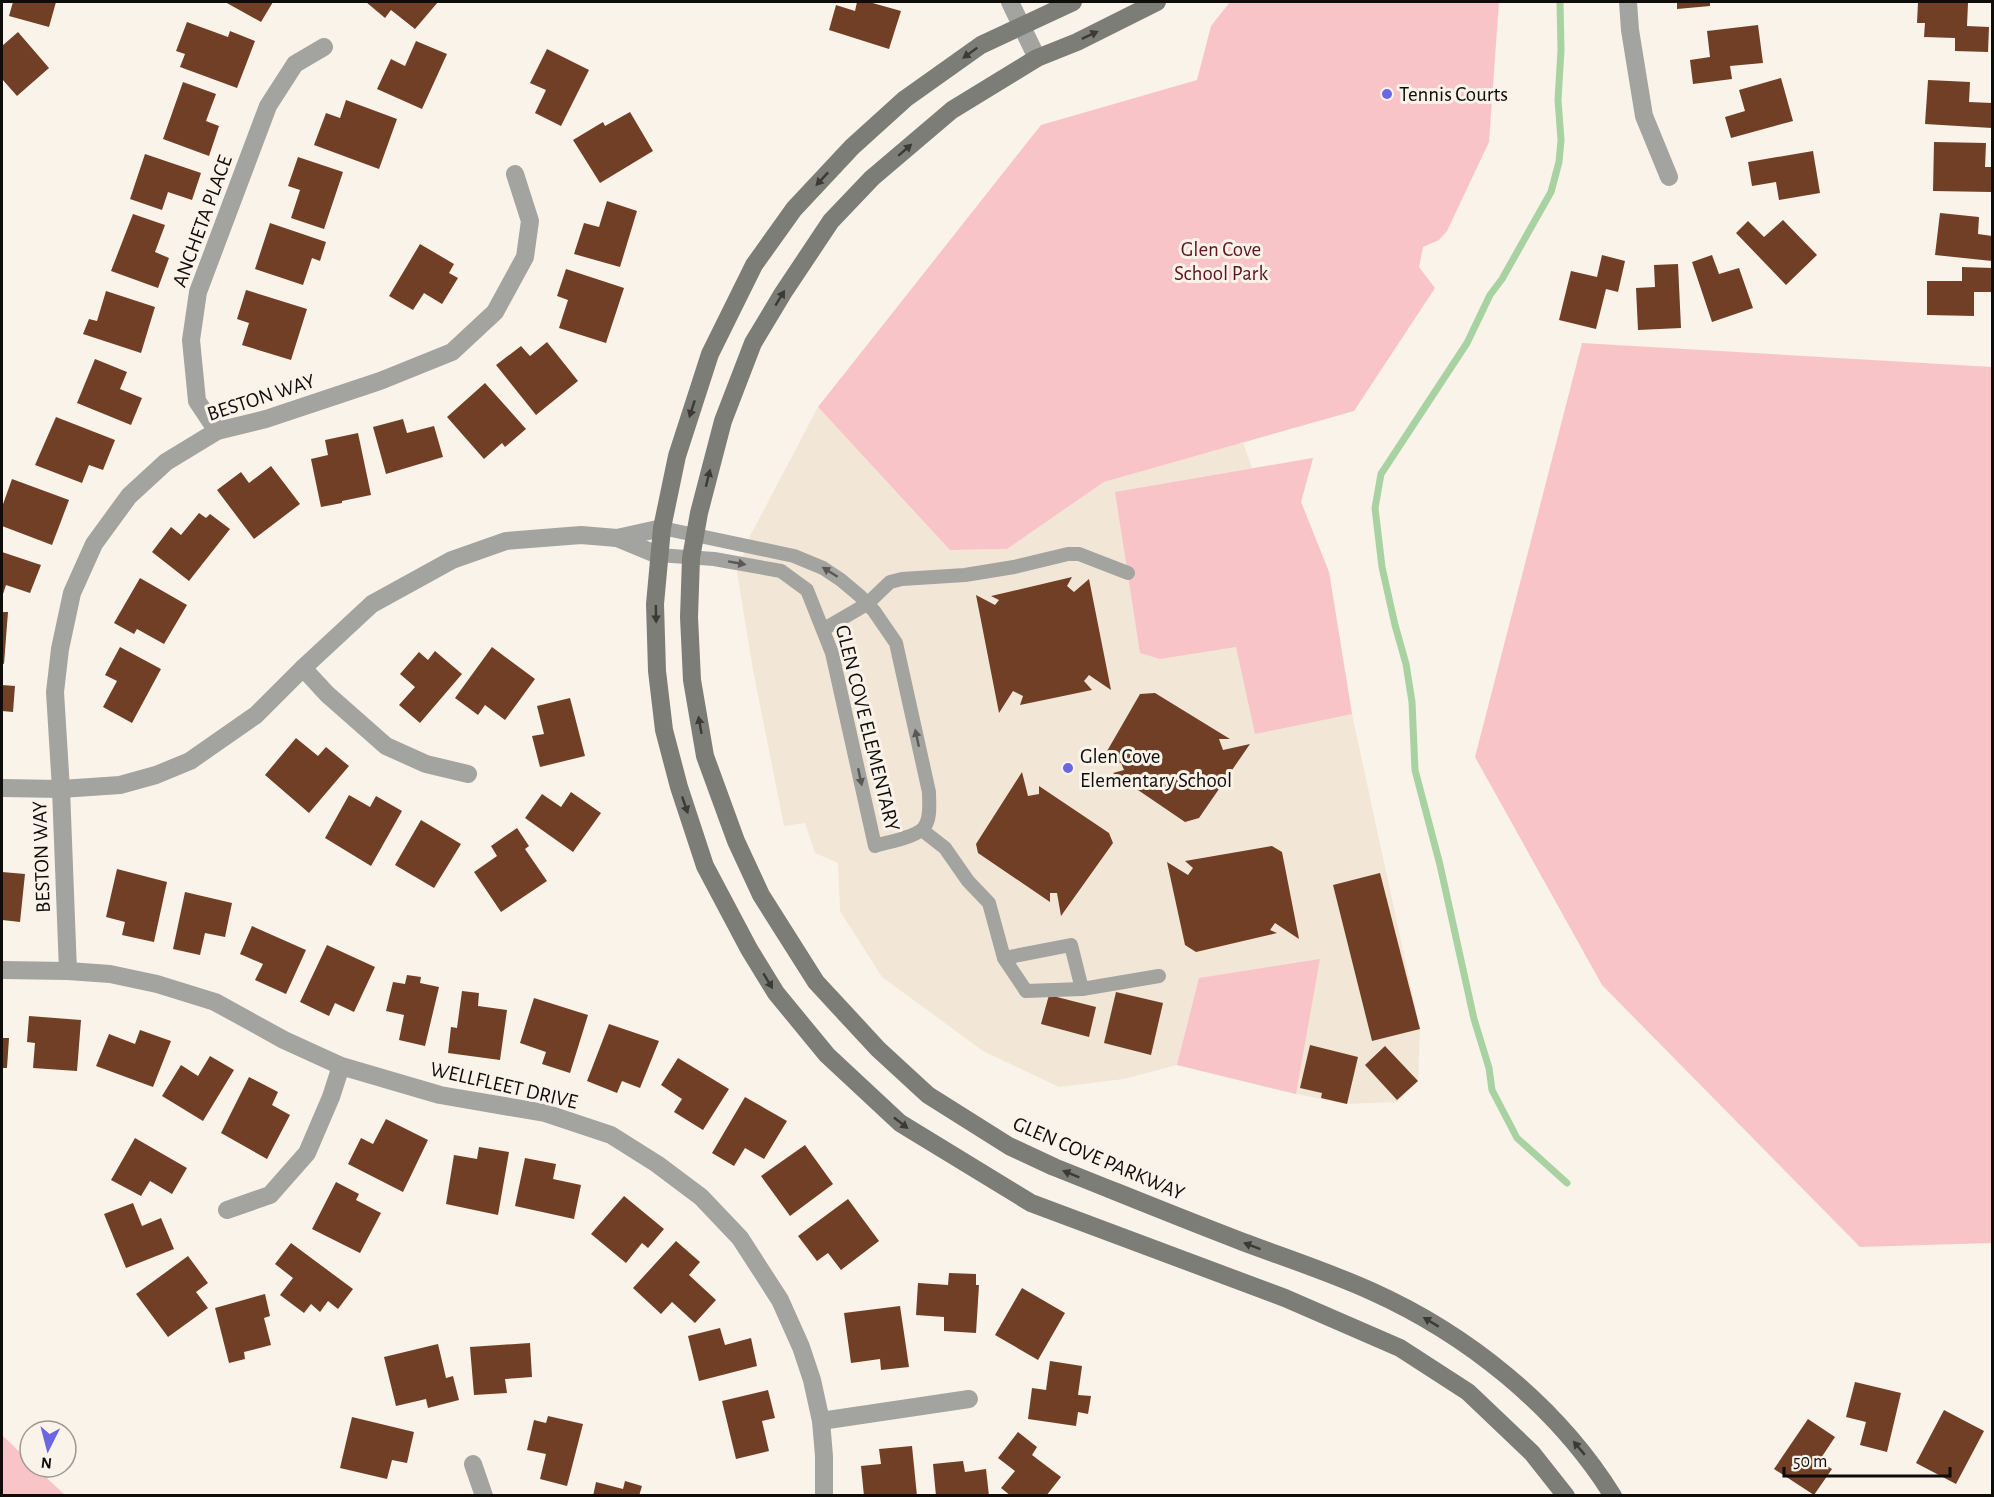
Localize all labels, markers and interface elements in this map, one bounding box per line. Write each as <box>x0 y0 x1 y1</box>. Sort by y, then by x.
one-way arrow <box>1082 31 1099 40</box>
one-way arrow <box>963 47 979 59</box>
place label: Tennis Courts <box>1399 84 1508 105</box>
marker: Tennis Courts <box>1380 87 1394 101</box>
one-way arrow <box>897 144 912 157</box>
street label: ANCHETA PLACE <box>169 152 236 290</box>
one-way arrow <box>816 171 829 186</box>
park label: Glen Cove School Park <box>1174 239 1268 284</box>
one-way arrow <box>775 290 786 306</box>
street label: BESTON WAY <box>205 370 318 425</box>
one-way arrow <box>687 400 696 418</box>
one-way arrow <box>704 469 714 487</box>
one-way arrow <box>727 559 746 568</box>
one-way arrow <box>822 567 838 578</box>
one-way arrow <box>651 604 660 623</box>
street label: GLEN COVE ELEMENTARY <box>832 623 903 833</box>
one-way arrow <box>695 715 704 734</box>
one-way arrow <box>912 729 922 747</box>
place label: Glen Cove Elementary School <box>1080 746 1232 791</box>
marker: Glen Cove Elementary School <box>1061 761 1075 775</box>
one-way arrow <box>856 767 866 786</box>
one-way arrow <box>680 796 690 814</box>
street label: BESTON WAY <box>29 801 54 913</box>
one-way arrow <box>763 973 774 989</box>
street label: WELLFLEET DRIVE <box>428 1058 580 1113</box>
street label: GLEN COVE PARKWAY <box>1010 1113 1188 1204</box>
one-way arrow <box>893 1116 908 1128</box>
one-way arrow <box>1062 1169 1080 1178</box>
one-way arrow <box>1243 1241 1261 1251</box>
one-way arrow <box>1423 1317 1440 1328</box>
north arrow <box>18 1419 78 1479</box>
scale bar <box>1784 1440 1950 1478</box>
one-way arrow <box>1573 1441 1586 1456</box>
text: 50 m <box>1793 1453 1827 1471</box>
text: N <box>40 1454 53 1471</box>

